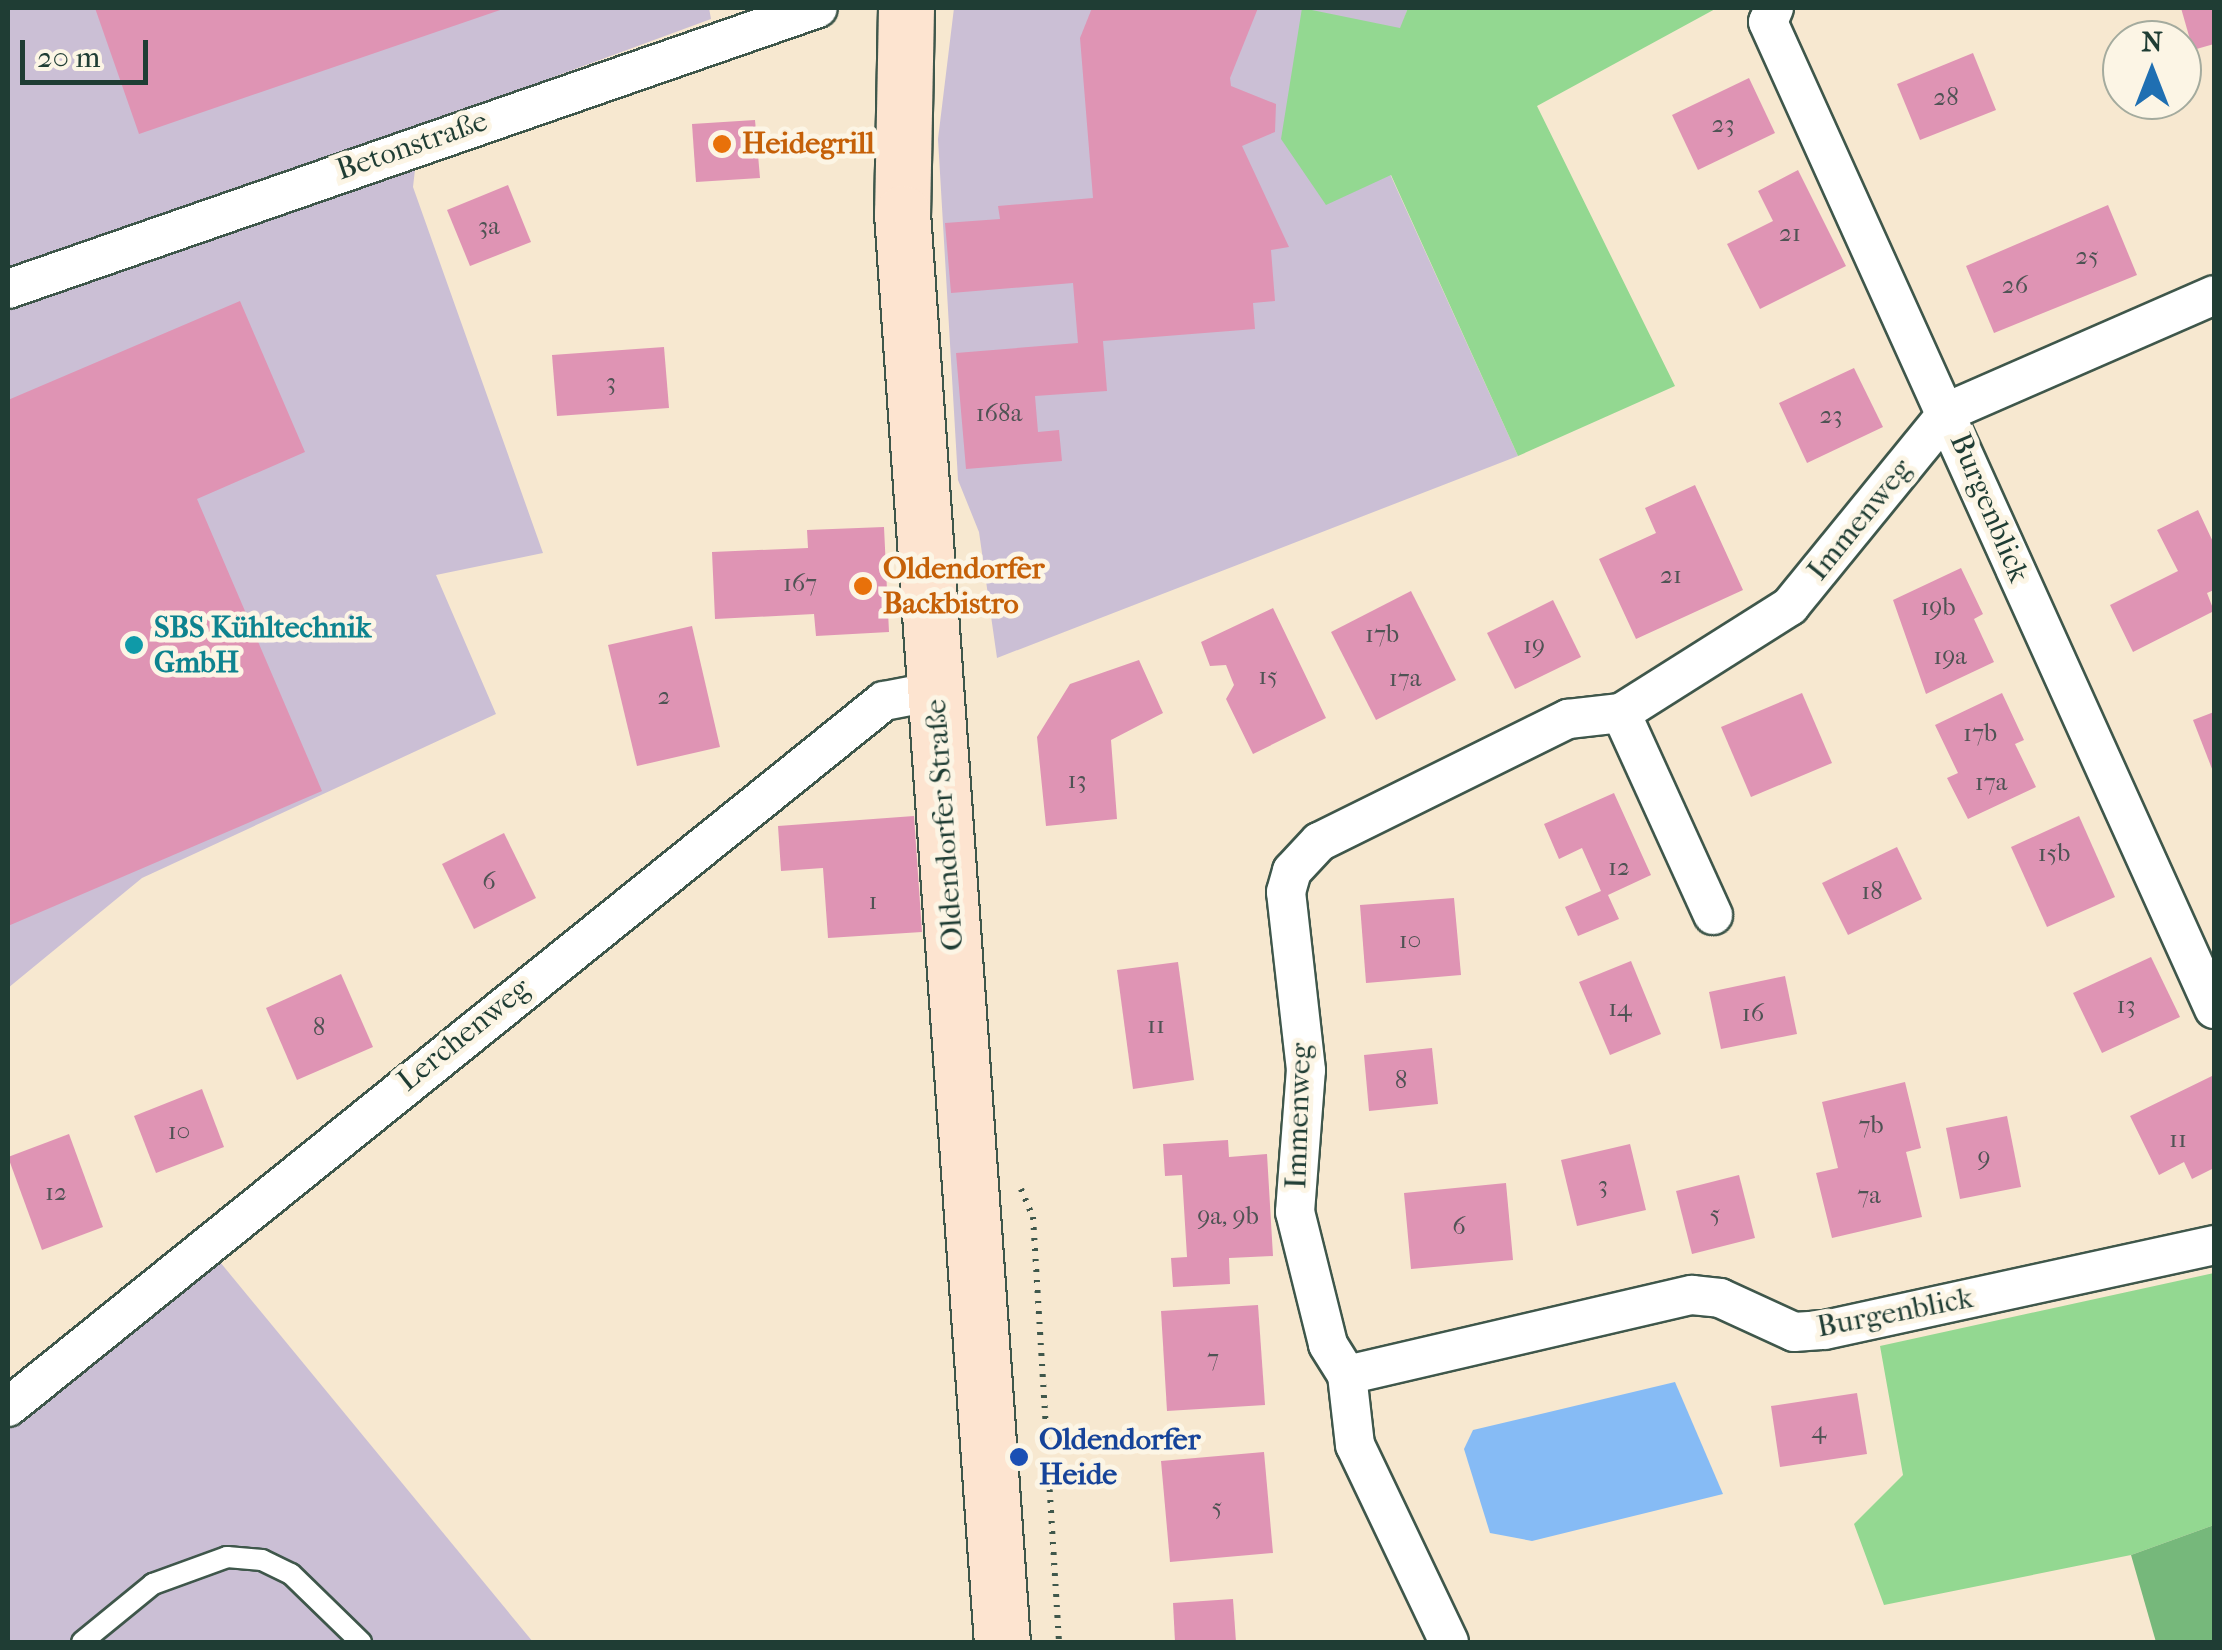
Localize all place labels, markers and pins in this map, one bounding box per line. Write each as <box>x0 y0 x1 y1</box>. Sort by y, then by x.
place label: Heidegrill <box>742 126 874 162</box>
marker: Heidegrill <box>711 133 733 155</box>
place label: Oldendorfer Backbistro <box>883 551 1044 622</box>
marker: Oldendorfer Backbistro <box>852 575 874 597</box>
place label: SBS Kühltechnik GmbH <box>154 610 371 680</box>
marker: SBS Kühltechnik GmbH <box>123 634 145 656</box>
place label: Oldendorfer Heide <box>1039 1422 1200 1492</box>
marker: Oldendorfer Heide <box>1008 1446 1030 1468</box>

